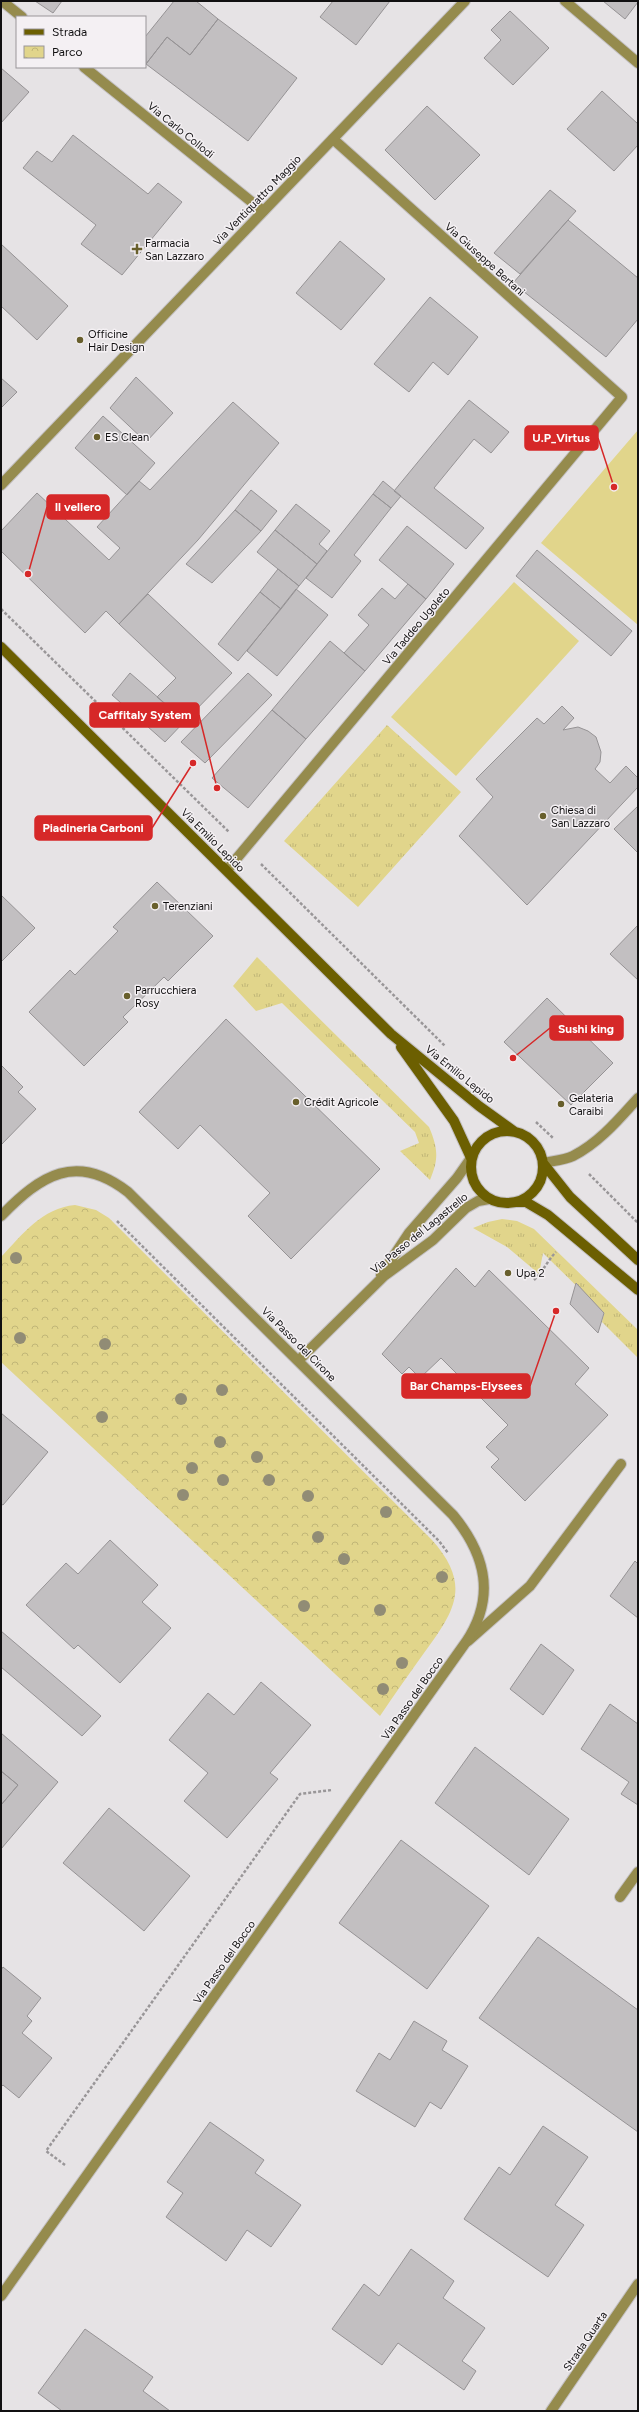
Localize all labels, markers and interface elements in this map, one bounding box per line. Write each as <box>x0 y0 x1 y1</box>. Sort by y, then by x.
legend <box>16 16 146 68</box>
text: Strada <box>52 25 87 39</box>
text: Parco <box>52 45 82 59</box>
street label: Via Carlo Collodi <box>145 100 217 161</box>
street label: Via Ventiquattro Maggio <box>211 152 304 248</box>
street label: Via Giuseppe Bertani <box>442 220 527 299</box>
place label: Farmacia San Lazzaro <box>145 237 204 263</box>
marker: Farmacia San Lazzaro <box>132 244 142 254</box>
place label: Officine Hair Design <box>88 328 145 354</box>
marker: Officine Hair Design <box>75 335 85 345</box>
callout: U.P_Virtus <box>525 426 598 450</box>
place label: ES Clean <box>105 431 149 444</box>
text: U.P_Virtus <box>532 431 590 445</box>
marker: ES Clean <box>92 432 102 442</box>
callout: Il veliero <box>47 495 109 519</box>
text: Il veliero <box>55 500 101 514</box>
street label: Via Taddeo Ugoleto <box>380 585 453 668</box>
callout: Caffitaly System <box>90 703 199 727</box>
text: Caffitaly System <box>98 708 192 722</box>
place label: Chiesa di San Lazzaro <box>551 804 610 830</box>
street label: Via Emilio Lepido <box>178 806 247 875</box>
marker: Chiesa di San Lazzaro <box>538 811 548 821</box>
callout: Piadineria Carboni <box>35 816 152 840</box>
text: Piadineria Carboni <box>42 821 144 835</box>
place label: Terenziani <box>163 900 213 913</box>
marker: Terenziani <box>150 901 160 911</box>
place label: Parrucchiera Rosy <box>135 984 196 1010</box>
marker: Parrucchiera Rosy <box>122 991 132 1001</box>
callout: Sushi king <box>550 1016 623 1040</box>
text: Sushi king <box>558 1022 614 1036</box>
street label: Via Emilio Lepido <box>423 1043 497 1106</box>
place label: Gelateria Caraibi <box>569 1092 613 1118</box>
place label: Crédit Agricole <box>304 1096 378 1109</box>
marker: Crédit Agricole <box>291 1097 301 1107</box>
marker: Gelateria Caraibi <box>556 1099 566 1109</box>
street label: Via Passo del Lagastrello <box>368 1190 470 1276</box>
place label: Upa 2 <box>516 1267 545 1280</box>
marker: Upa 2 <box>503 1268 513 1278</box>
street label: Via Passo del Cirone <box>259 1304 339 1384</box>
callout: Bar Champs-Elysees <box>402 1374 530 1398</box>
text: Bar Champs-Elysees <box>410 1379 523 1393</box>
street label: Via Passo del Bocco <box>379 1654 446 1742</box>
street label: Via Passo del Bocco <box>191 1918 258 2006</box>
street label: Strada Quarta <box>561 2309 610 2373</box>

